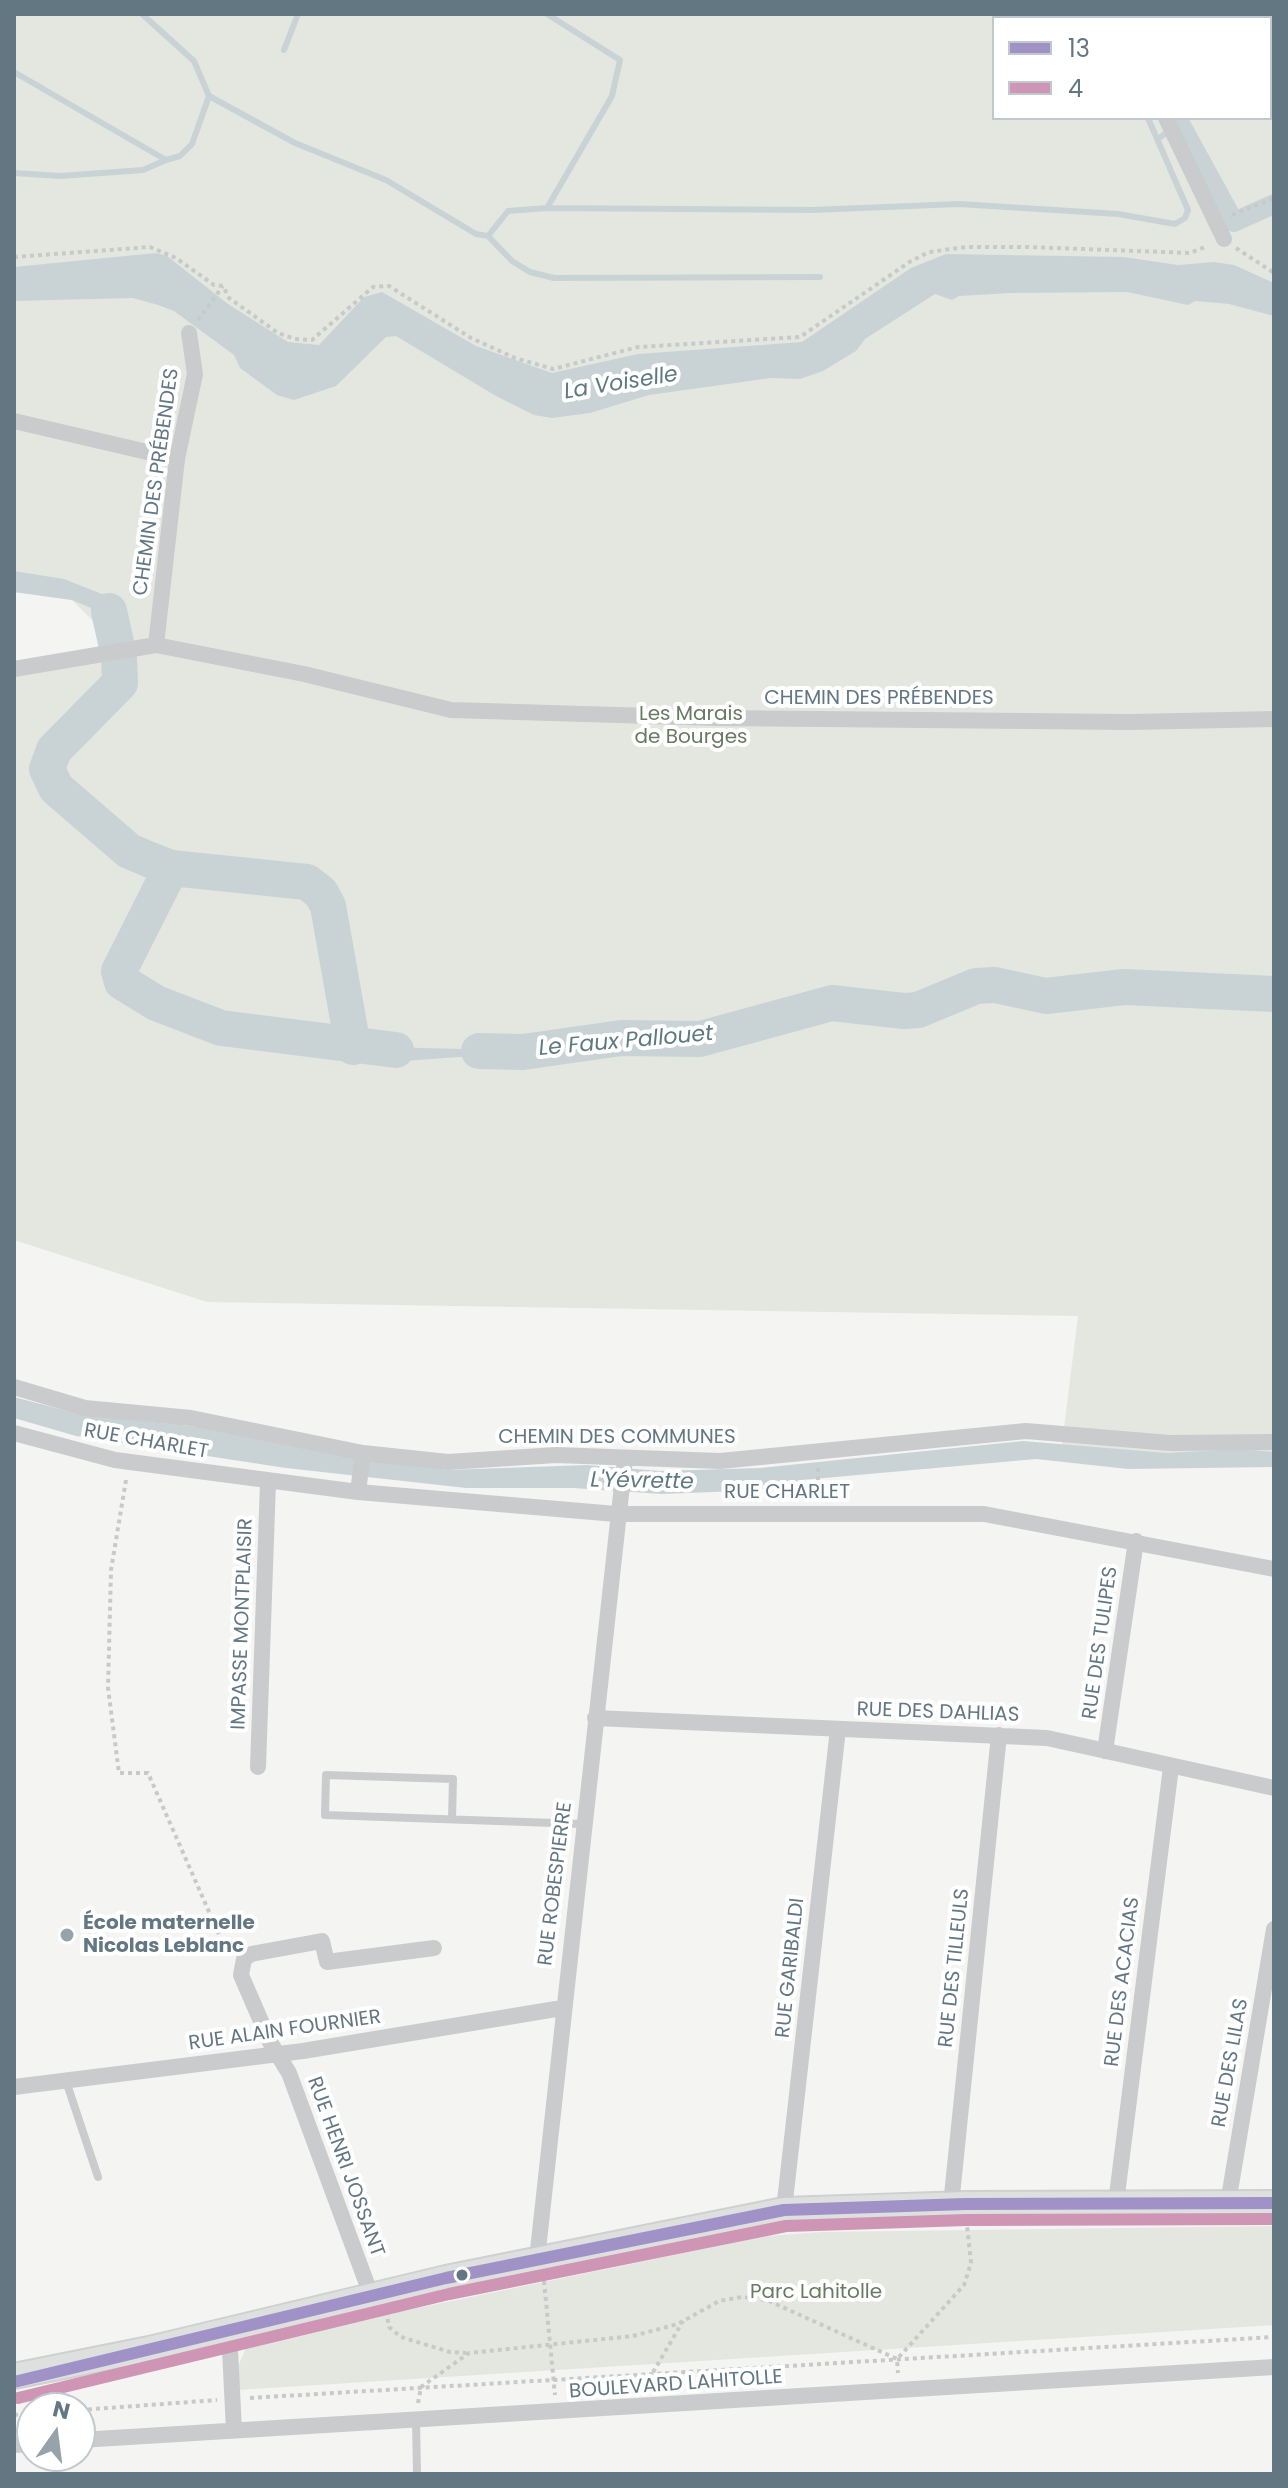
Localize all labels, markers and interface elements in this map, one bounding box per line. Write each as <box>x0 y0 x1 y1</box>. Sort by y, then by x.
legend <box>992 16 1272 120</box>
text: 13 <box>1068 32 1090 65</box>
text: 4 <box>1068 72 1083 105</box>
water label: La Voiselle <box>562 362 680 406</box>
street label: CHEMIN DES PRÉBENDES <box>129 367 185 597</box>
street label: CHEMIN DES PRÉBENDES <box>764 687 994 711</box>
park label: Les Marais de Bourges <box>635 703 747 750</box>
water label: Le Faux Pallouet <box>538 1021 714 1063</box>
street label: RUE CHARLET <box>82 1419 210 1465</box>
street label: CHEMIN DES COMMUNES <box>498 1426 736 1450</box>
water label: L'Yévrette <box>590 1468 694 1496</box>
street label: RUE CHARLET <box>724 1481 850 1505</box>
street label: IMPASSE MONTPLAISIR <box>227 1518 259 1730</box>
street label: RUE DES TULIPES <box>1078 1565 1124 1721</box>
street label: RUE DES DAHLIAS <box>856 1698 1020 1728</box>
street label: RUE ROBESPIERRE <box>534 1801 578 1967</box>
street label: RUE DES TILLEULS <box>935 1887 975 2049</box>
street label: RUE DES ACACIAS <box>1101 1896 1145 2068</box>
street label: RUE GARIBALDI <box>772 1897 810 2039</box>
place label: École maternelle Nicolas Leblanc <box>83 1912 255 1959</box>
marker: École maternelle Nicolas Leblanc <box>58 1926 76 1944</box>
street label: RUE DES LILAS <box>1208 1997 1254 2129</box>
street label: RUE ALAIN FOURNIER <box>187 2006 383 2056</box>
street label: RUE HENRI JOSSANT <box>301 2074 389 2260</box>
unlabelled marker <box>454 2267 470 2283</box>
park label: Parc Lahitolle <box>750 2281 882 2305</box>
street label: BOULEVARD LAHITOLLE <box>568 2366 784 2404</box>
north arrow <box>16 2392 96 2472</box>
text: N <box>50 2393 73 2427</box>

